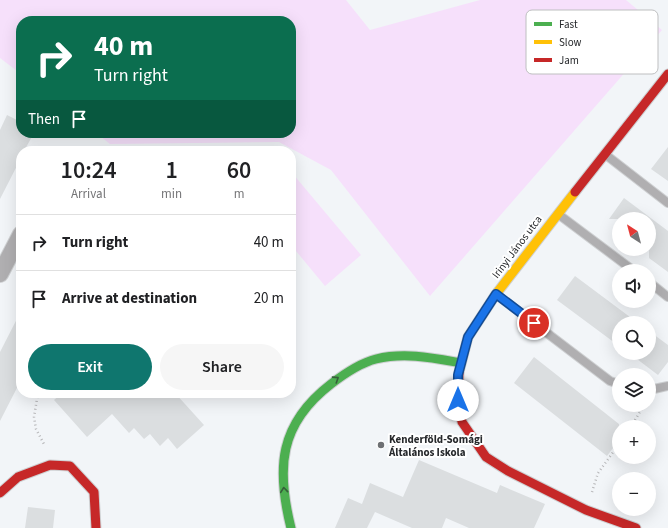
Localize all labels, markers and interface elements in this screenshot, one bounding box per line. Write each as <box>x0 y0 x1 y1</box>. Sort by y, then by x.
legend <box>526 10 658 74</box>
text: Fast <box>559 17 578 32</box>
text: 40 m <box>94 26 153 66</box>
icon: right <box>28 32 80 84</box>
text: Slow <box>559 35 582 50</box>
text: Jam <box>559 53 579 68</box>
text: Turn right <box>94 63 168 88</box>
icon: arrive <box>68 108 90 130</box>
text: Then <box>28 109 60 130</box>
text: 10:24 <box>61 153 116 188</box>
text: 1 <box>165 153 178 188</box>
text: 60 <box>227 153 251 188</box>
text: Arrival <box>71 185 106 203</box>
text: min <box>161 185 182 203</box>
text: m <box>234 185 244 203</box>
north arrow <box>612 212 656 256</box>
map controls <box>612 212 656 516</box>
street label: Irinyi János utca <box>488 213 546 281</box>
icon: right <box>28 232 50 254</box>
text: Turn right <box>62 232 128 253</box>
text: 40 m <box>254 232 284 253</box>
button: sound <box>612 264 656 308</box>
icon: arrive <box>28 288 50 310</box>
text: Arrive at destination <box>62 288 197 309</box>
text: 20 m <box>254 288 284 309</box>
pin <box>517 306 551 340</box>
icon: arrive <box>523 312 545 334</box>
button: search <box>612 316 656 360</box>
button: Exit <box>28 344 152 390</box>
button: Share <box>160 344 284 390</box>
button: layers <box>612 368 656 412</box>
one-way arrow <box>332 377 339 384</box>
position arrow <box>437 379 479 421</box>
button: + <box>612 420 656 464</box>
place label: Kenderföld-Somági Általános Iskola <box>388 432 483 460</box>
marker: Kenderföld-Somági Általános Iskola <box>376 440 386 450</box>
button: − <box>612 472 656 516</box>
one-way arrow <box>279 487 288 493</box>

